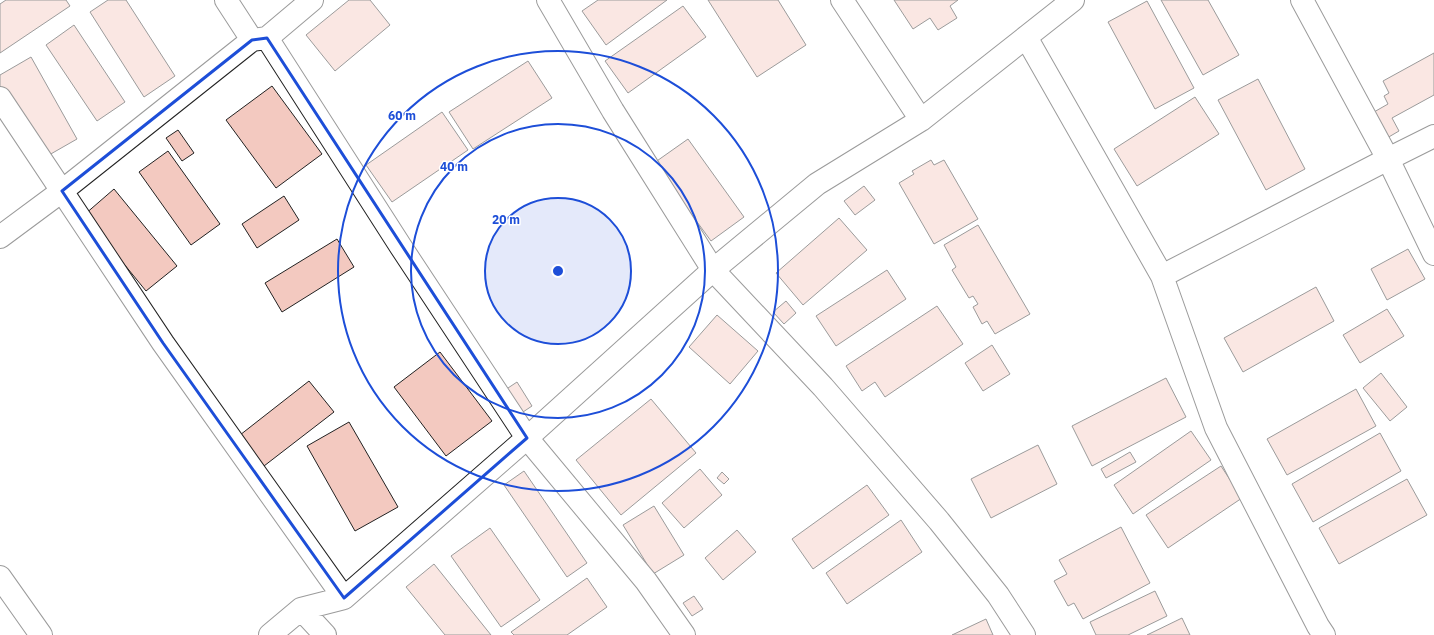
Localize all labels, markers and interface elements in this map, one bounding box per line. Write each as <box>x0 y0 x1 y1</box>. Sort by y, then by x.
text: 60 m <box>388 108 416 123</box>
text: 40 m <box>440 159 468 174</box>
text: 20 m <box>492 212 520 227</box>
centre of rings <box>551 264 565 278</box>

